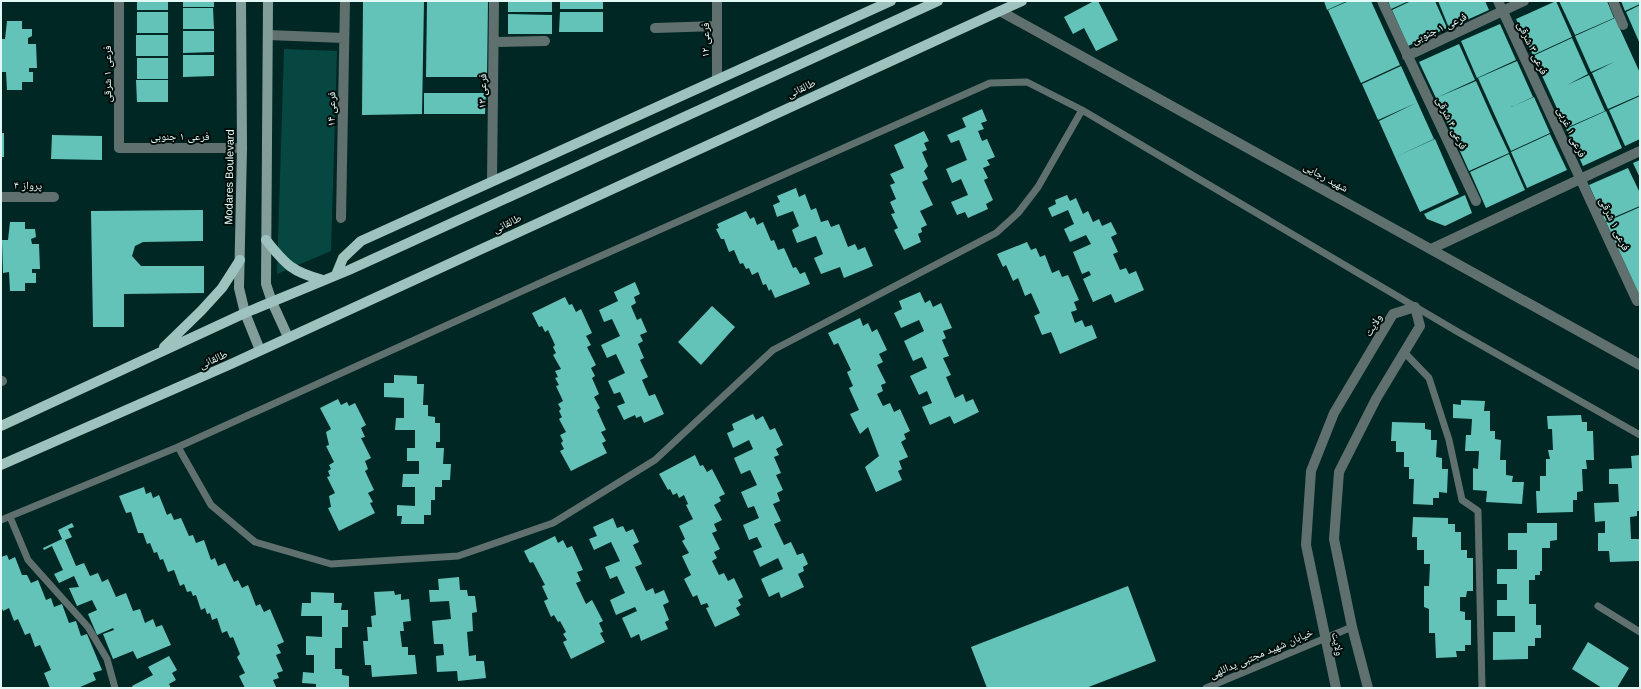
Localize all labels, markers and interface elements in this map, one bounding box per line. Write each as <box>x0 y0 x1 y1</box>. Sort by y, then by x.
street label: فرعی ۱ جنوبی <box>1410 10 1469 47</box>
street label: فرعی ۳ شرقی <box>1515 20 1551 77</box>
street label: فرعی ۱۲ <box>699 22 712 58</box>
street label: فرعی ۱ شرقی <box>101 45 114 103</box>
street label: فرعی ۱۳ <box>476 73 489 109</box>
street label: طالقانی <box>785 76 818 101</box>
street label: فرعی ۱۴ <box>325 91 338 127</box>
street label: فرعی ۴ شرقی <box>1433 95 1470 152</box>
street label: فرعی ۱ غربی <box>1554 105 1589 160</box>
street label: Modares Boulevard <box>222 129 236 225</box>
street label: فرعی ۱ جنوبی <box>150 130 210 143</box>
street label: شهید رجایی <box>1301 160 1350 195</box>
street label: پرواز ۴ <box>14 179 42 192</box>
street label: فرعی ۱ شرقی <box>1597 196 1633 253</box>
street label: طالقانی <box>491 211 524 236</box>
street label: ولایت <box>1362 312 1384 338</box>
street label: طالقانی <box>197 347 230 371</box>
street label: خیابان شهید مجتبی یداللهی <box>1207 626 1315 681</box>
street label: ولایت <box>1329 631 1346 657</box>

